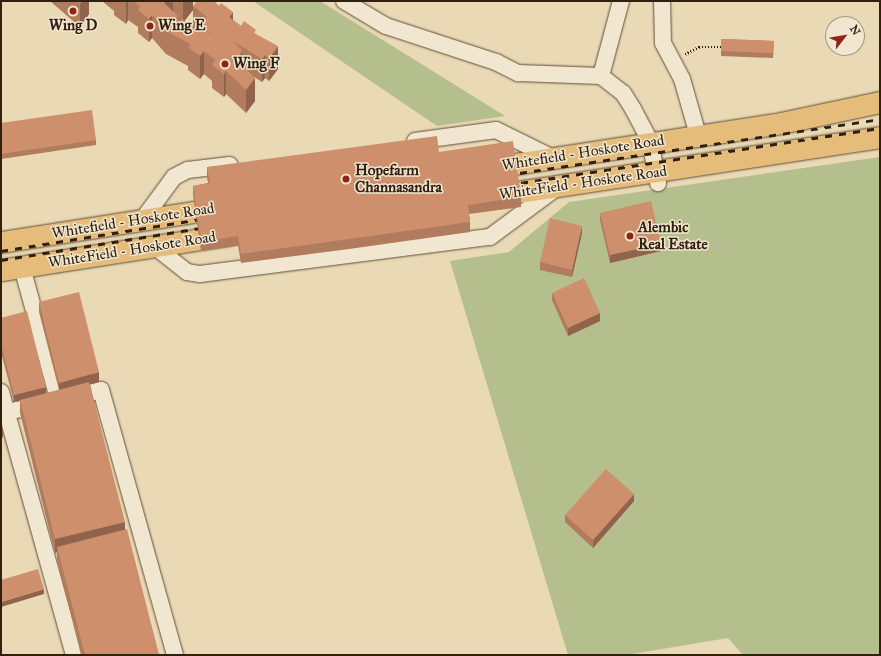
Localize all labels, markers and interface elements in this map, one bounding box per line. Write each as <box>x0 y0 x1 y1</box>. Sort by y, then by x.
marker: Wing D <box>68 6 78 16</box>
north arrow <box>825 16 865 56</box>
place label: Wing D <box>49 17 97 35</box>
place label: Wing E <box>158 17 205 35</box>
marker: Wing E <box>145 21 155 31</box>
text: N <box>847 23 863 37</box>
place label: Wing F <box>233 55 280 73</box>
marker: Wing F <box>220 59 230 69</box>
street label: Whitefield - Hoskote Road <box>500 131 666 175</box>
place label: Hopefarm Channasandra <box>355 161 442 196</box>
street label: WhiteField - Hoskote Road <box>498 162 668 204</box>
marker: Hopefarm Channasandra <box>340 173 352 185</box>
street label: Whitefield - Hoskote Road <box>50 199 216 243</box>
place label: Alembic Real Estate <box>638 218 708 253</box>
street label: WhiteField - Hoskote Road <box>47 228 217 272</box>
marker: Alembic Real Estate <box>625 231 635 241</box>

